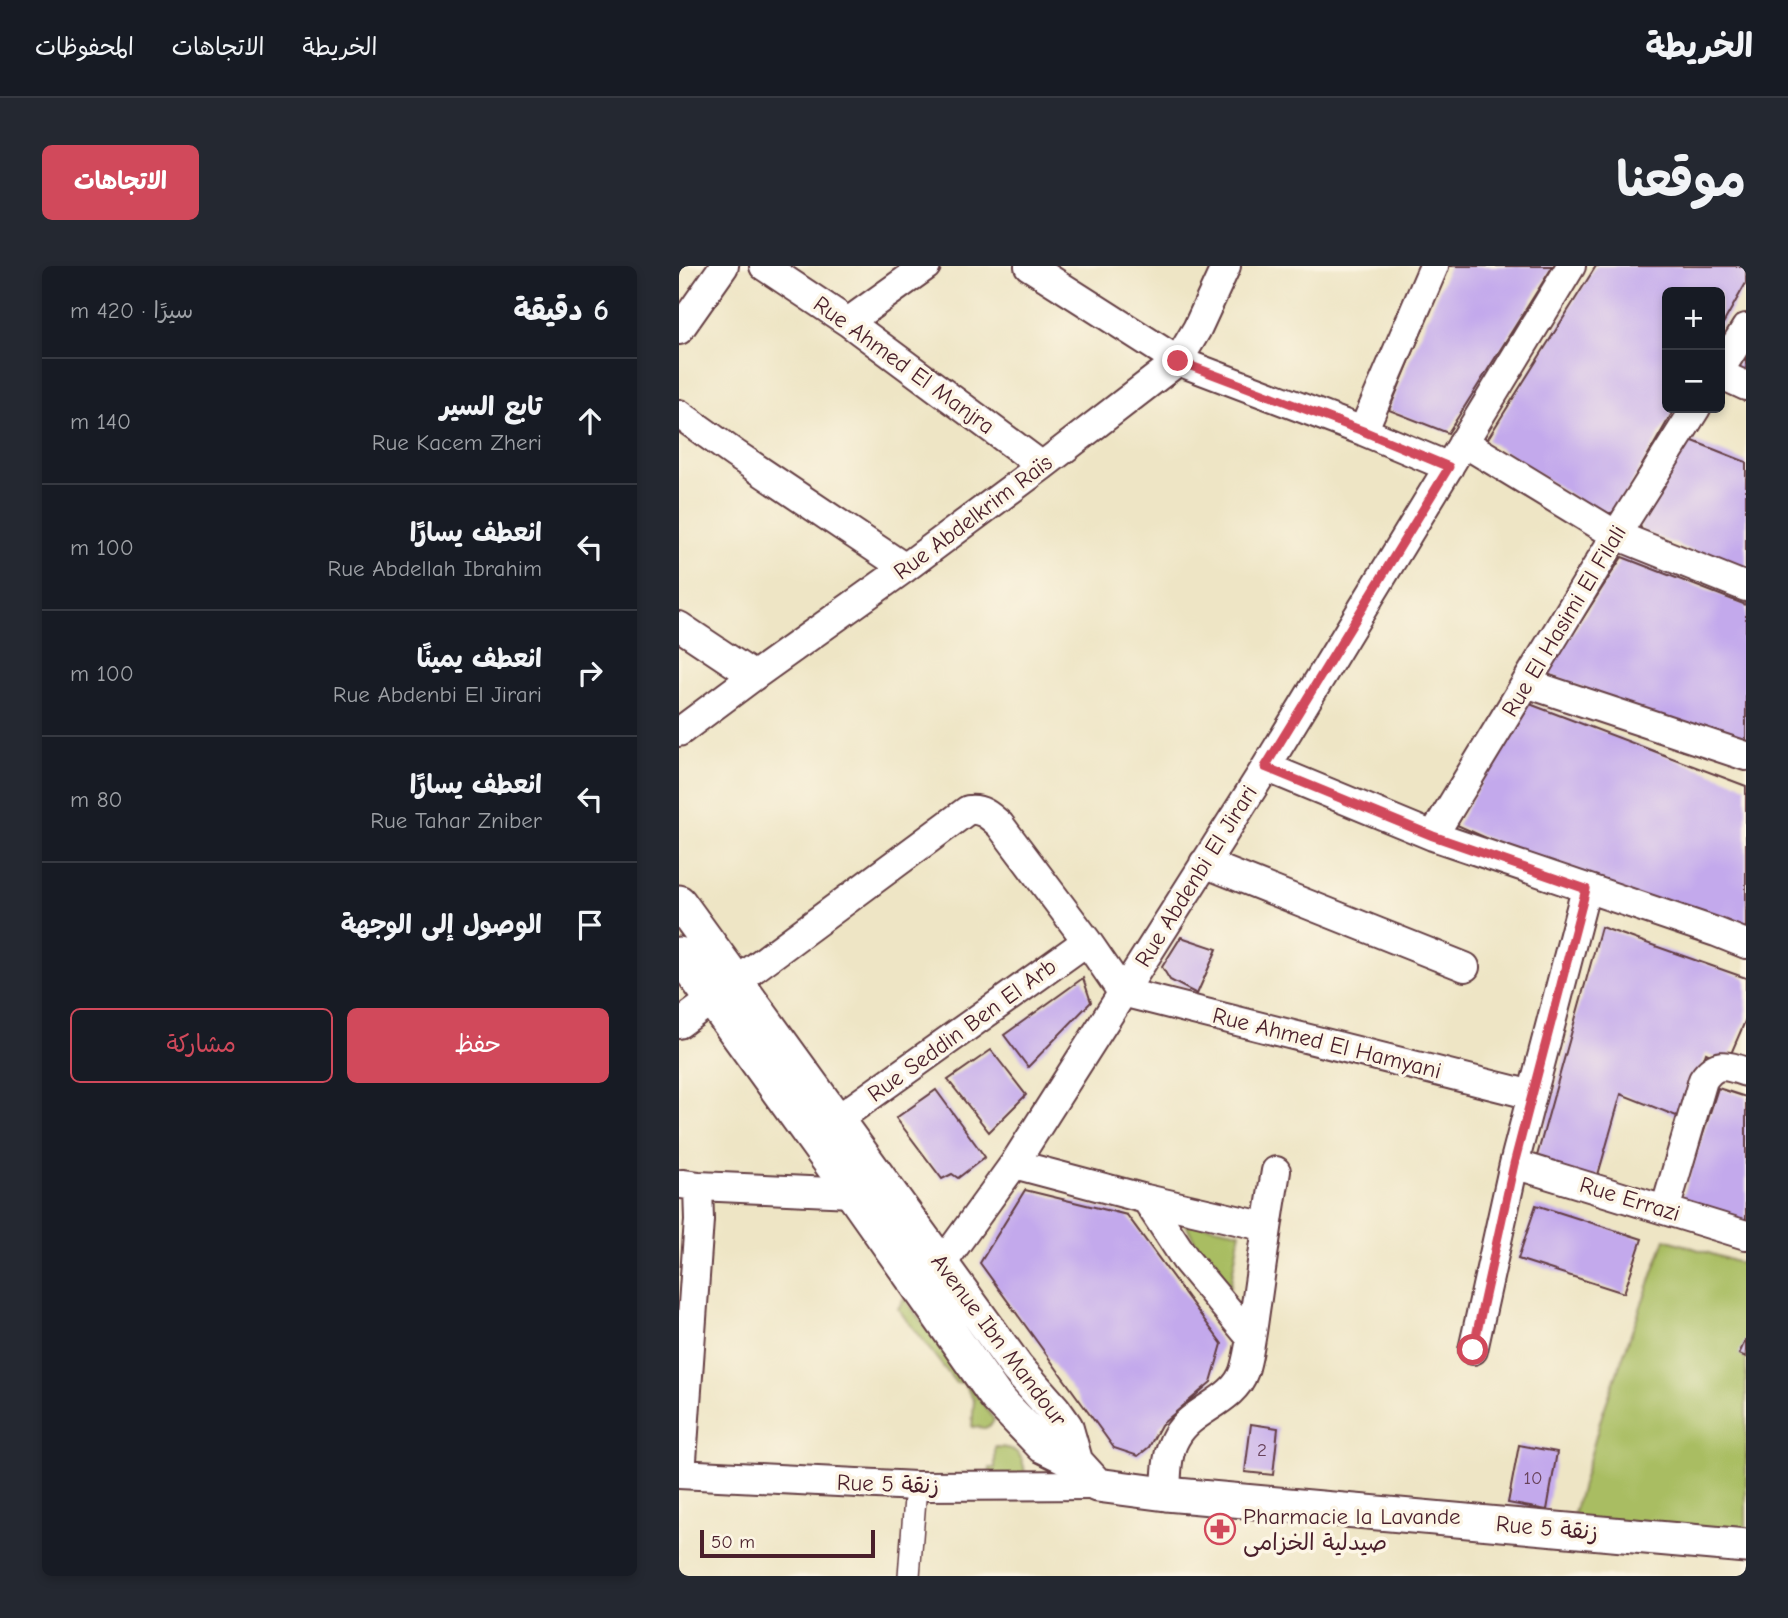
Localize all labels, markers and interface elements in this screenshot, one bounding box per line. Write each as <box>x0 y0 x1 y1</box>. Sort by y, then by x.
text: الخريطة <box>1646 27 1753 65</box>
text: المحفوظات <box>35 33 134 61</box>
text: الاتجاهات <box>172 33 265 61</box>
text: الخريطة <box>303 33 377 61</box>
button: الاتجاهات <box>42 145 199 220</box>
text: موقعنا <box>1616 152 1746 208</box>
map controls <box>1662 287 1725 413</box>
button: + <box>1662 287 1725 350</box>
street label: Rue Ahmed El Manjra <box>808 290 1000 440</box>
text: 6 دقيقة <box>513 293 609 328</box>
text: سيرًا · 420 m <box>70 297 193 324</box>
route end <box>1162 345 1193 376</box>
button: − <box>1662 350 1725 413</box>
text: تابع السير <box>440 392 542 422</box>
icon: ahead <box>571 402 609 440</box>
text: 140 m <box>70 408 131 435</box>
text: Rue Kacem Zheri <box>372 429 542 456</box>
street label: Rue Abdelkrim Raïs <box>888 449 1058 585</box>
text: انعطف يسارًا <box>410 518 542 548</box>
street label: Rue El Hasimi El Filali <box>1496 520 1632 722</box>
icon: left <box>571 528 609 566</box>
text: 100 m <box>70 534 134 561</box>
text: Rue Abdellah Ibrahim <box>328 555 542 582</box>
text: انعطف يمينًا <box>417 644 542 674</box>
icon: right <box>571 654 609 692</box>
text: 100 m <box>70 660 134 687</box>
text: Rue Abdenbi El Jirari <box>333 681 542 708</box>
text: انعطف يسارًا <box>410 770 542 800</box>
icon: left <box>571 780 609 818</box>
street label: Rue Abdenbi El Jirari <box>1129 780 1263 972</box>
text: 80 m <box>70 786 123 813</box>
text: Rue Tahar Zniber <box>370 807 542 834</box>
icon: arrive <box>571 906 609 944</box>
text: الوصول إلى الوجهة <box>341 910 542 940</box>
street label: Rue Seddin Ben El Arb <box>862 953 1062 1107</box>
street label: Rue Ahmed El Hamyani <box>1210 1002 1444 1084</box>
button: مشاركة <box>70 1008 333 1083</box>
button: حفظ <box>347 1008 609 1083</box>
street label: Rue Errazi <box>1577 1171 1683 1227</box>
street label: Avenue Ibn Mandour <box>925 1249 1073 1432</box>
route start <box>1457 1334 1488 1365</box>
house number: 2 <box>1257 1439 1267 1461</box>
house number: 10 <box>1523 1467 1543 1489</box>
street label: Rue 5 زنقة <box>836 1469 940 1499</box>
place label: Pharmacie la Lavande صيدلية الخزامى <box>1243 1503 1461 1557</box>
street label: Rue 5 زنقة <box>1495 1510 1599 1546</box>
pharmacy icon: Pharmacie la Lavande صيدلية الخزامى <box>1203 1512 1237 1546</box>
scale bar <box>700 1527 875 1559</box>
text: 50 m <box>711 1531 755 1553</box>

